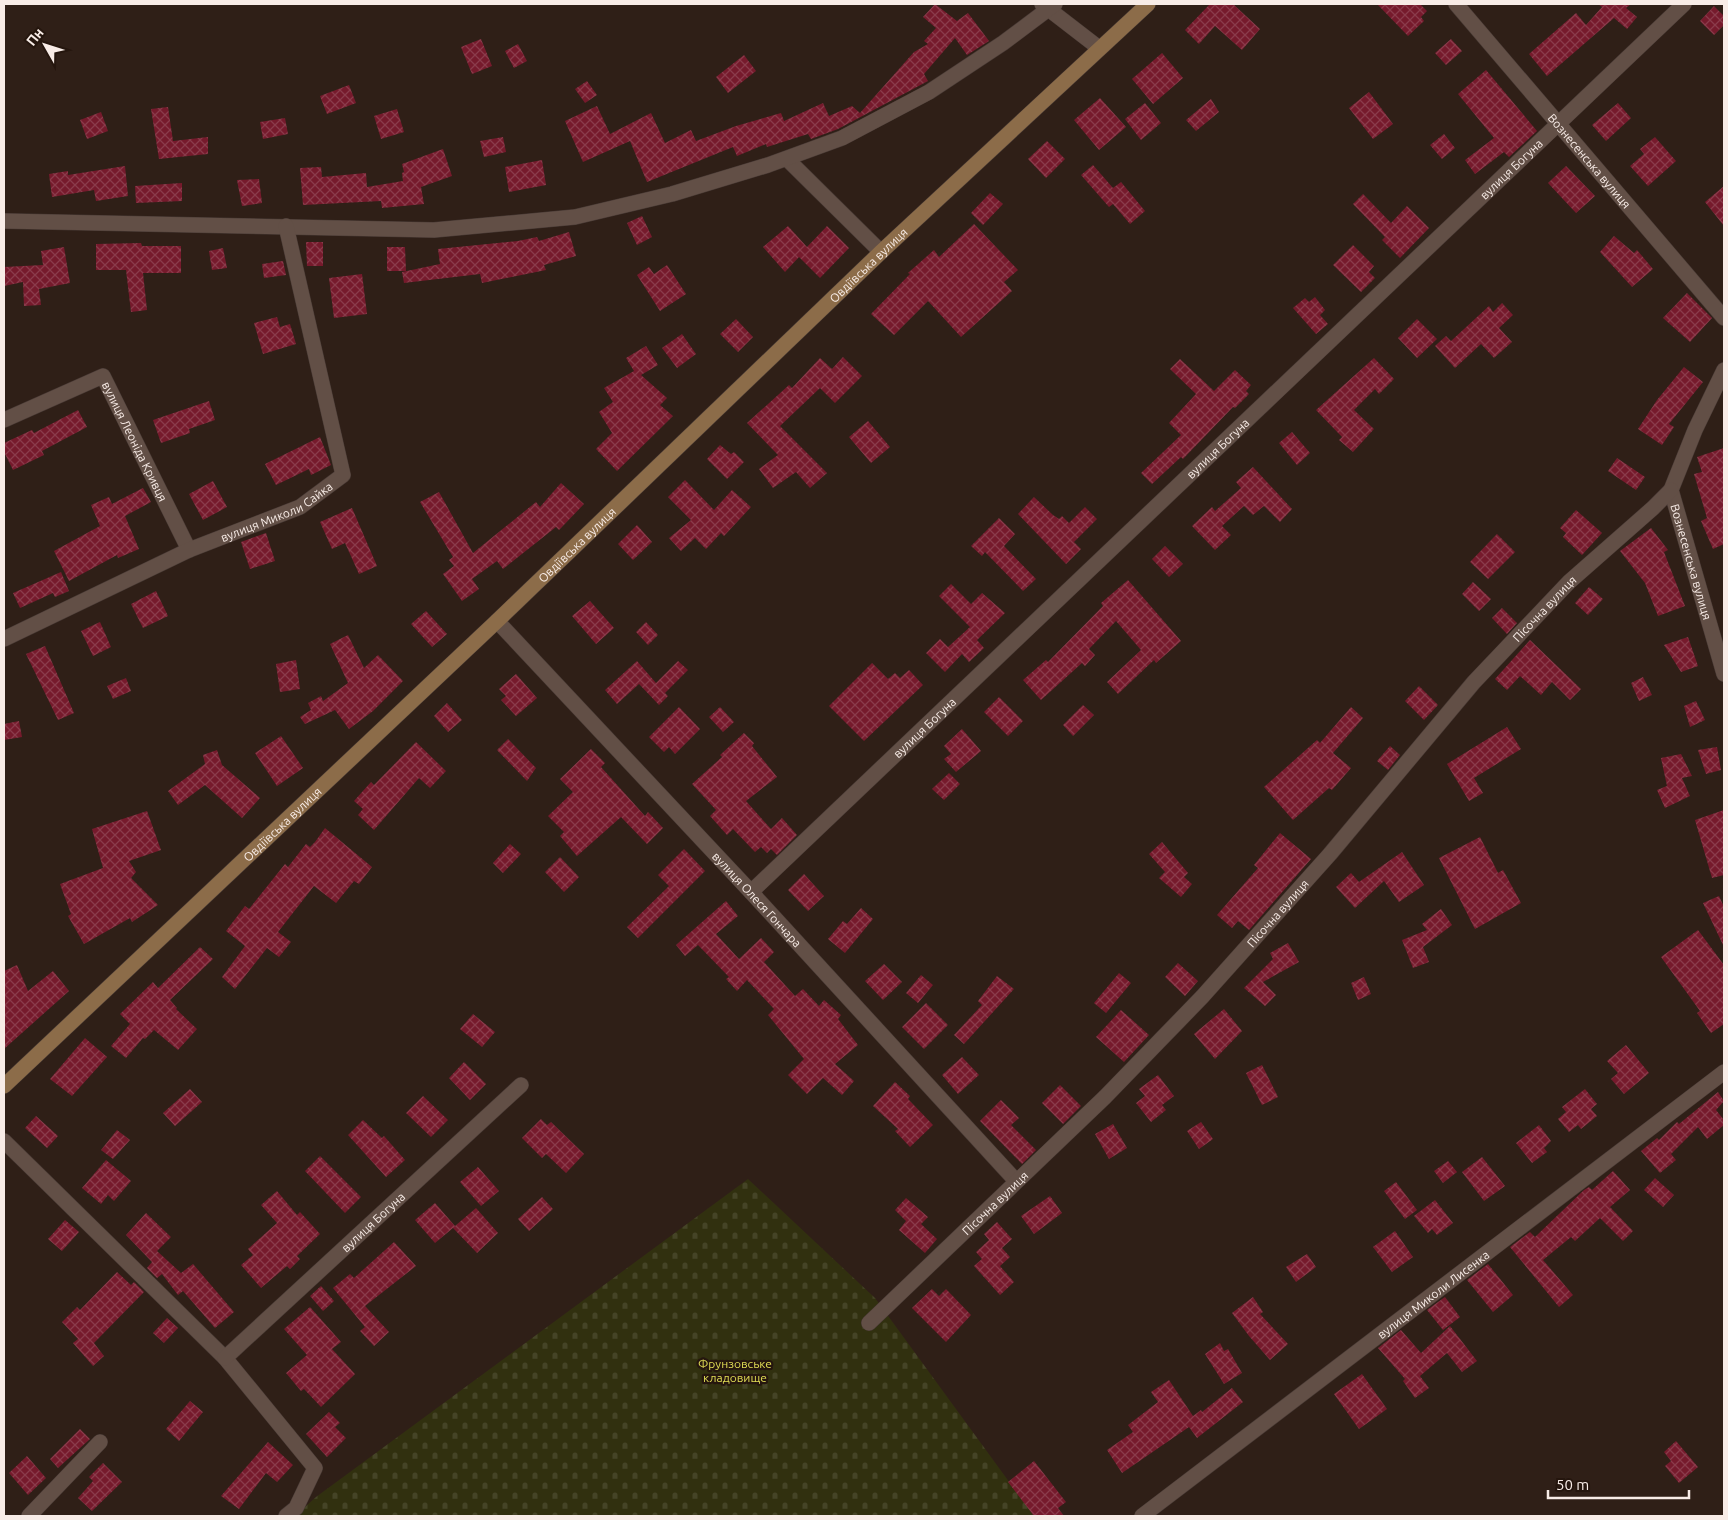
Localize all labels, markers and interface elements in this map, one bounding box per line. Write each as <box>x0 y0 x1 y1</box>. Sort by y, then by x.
north arrow <box>20 20 70 70</box>
text: Пн <box>23 25 47 49</box>
street label: Вознесенська вулиця <box>1546 111 1634 211</box>
street label: вулиця Богуна <box>1477 136 1545 201</box>
street label: Овдіївська вулиця <box>826 225 909 305</box>
street label: вулиця Леоніда Кривця <box>100 379 170 503</box>
street label: вулиця Богуна <box>1184 415 1251 481</box>
street label: вулиця Миколи Сайка <box>219 479 334 544</box>
street label: Вознесенська вулиця <box>1669 502 1715 621</box>
street label: Овдіївська вулиця <box>535 504 618 585</box>
street label: Пісочна вулиця <box>1510 573 1578 644</box>
street label: вулиця Богуна <box>890 695 958 760</box>
street label: Овдіївська вулиця <box>240 784 324 864</box>
street label: вулиця Олеся Гончара <box>710 849 804 949</box>
street label: Пісочна вулиця <box>1244 877 1311 949</box>
street label: Пісочна вулиця <box>959 1168 1030 1237</box>
street label: вулиця Богуна <box>339 1189 407 1254</box>
street label: вулиця Миколи Лисенка <box>1375 1247 1491 1341</box>
park label: Фрунзовське кладовище <box>698 1357 772 1384</box>
scale bar <box>1548 1468 1689 1500</box>
text: 50 m <box>1556 1476 1589 1493</box>

